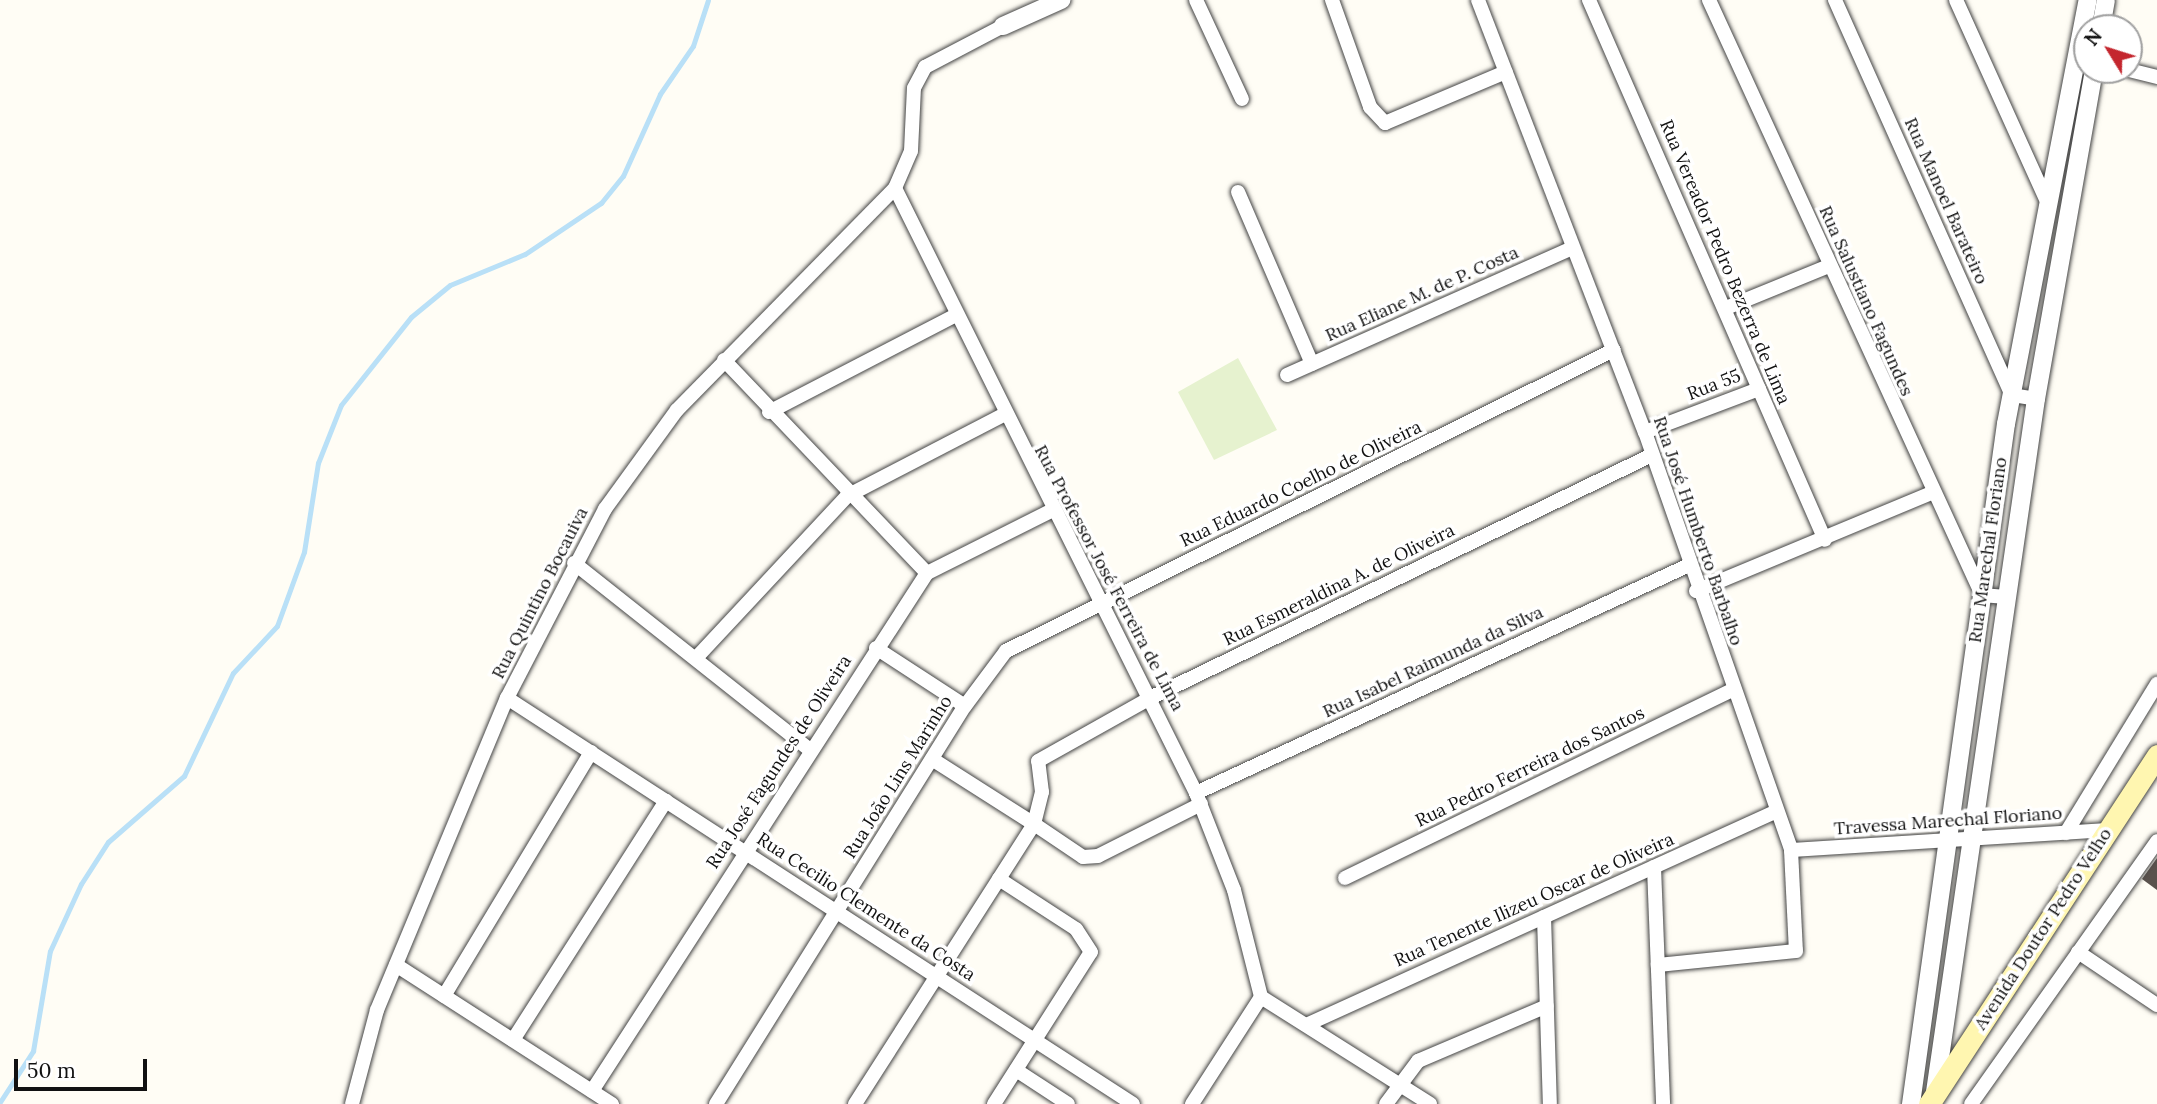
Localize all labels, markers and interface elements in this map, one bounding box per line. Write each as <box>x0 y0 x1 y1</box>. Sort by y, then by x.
north arrow <box>2073 14 2143 84</box>
text: N <box>2079 24 2107 50</box>
street label: Rua Manoel Barateiro <box>1900 114 1992 288</box>
street label: Rua Vereador Pedro Bezerra de Lima <box>1655 117 1795 407</box>
street label: Rua Salustiano Fagundes <box>1814 203 1918 399</box>
street label: Rua Eliane M. de P. Costa <box>1322 242 1522 346</box>
street label: Rua 55 <box>1684 365 1744 405</box>
street label: Rua José Humberto Barbalho <box>1649 413 1747 649</box>
street label: Rua Eduardo Coelho de Oliveira <box>1177 416 1425 552</box>
street label: Rua Professor José Ferreira de Lima <box>1030 441 1188 715</box>
street label: Rua Marechal Floriano <box>1964 456 2012 644</box>
street label: Rua Quintino Bocauiva <box>487 504 593 682</box>
street label: Rua Esmeraldina A. de Oliveira <box>1220 519 1458 651</box>
street label: Rua Isabel Raimunda da Silva <box>1319 601 1547 723</box>
street label: Rua José Fagundes de Oliveira <box>702 651 856 873</box>
street label: Rua João Lins Marinho <box>839 692 957 862</box>
street label: Rua Pedro Ferreira dos Santos <box>1412 702 1648 832</box>
street label: Travessa Marechal Floriano <box>1833 802 2063 840</box>
street label: Avenida Doutor Pedro Velho <box>1970 824 2116 1034</box>
street label: Rua Cecilio Clemente da Costa <box>753 828 979 986</box>
street label: Rua Tenente Ilizeu Oscar de Oliveira <box>1391 828 1677 972</box>
scale bar <box>18 1044 150 1088</box>
text: 50 m <box>27 1057 76 1084</box>

